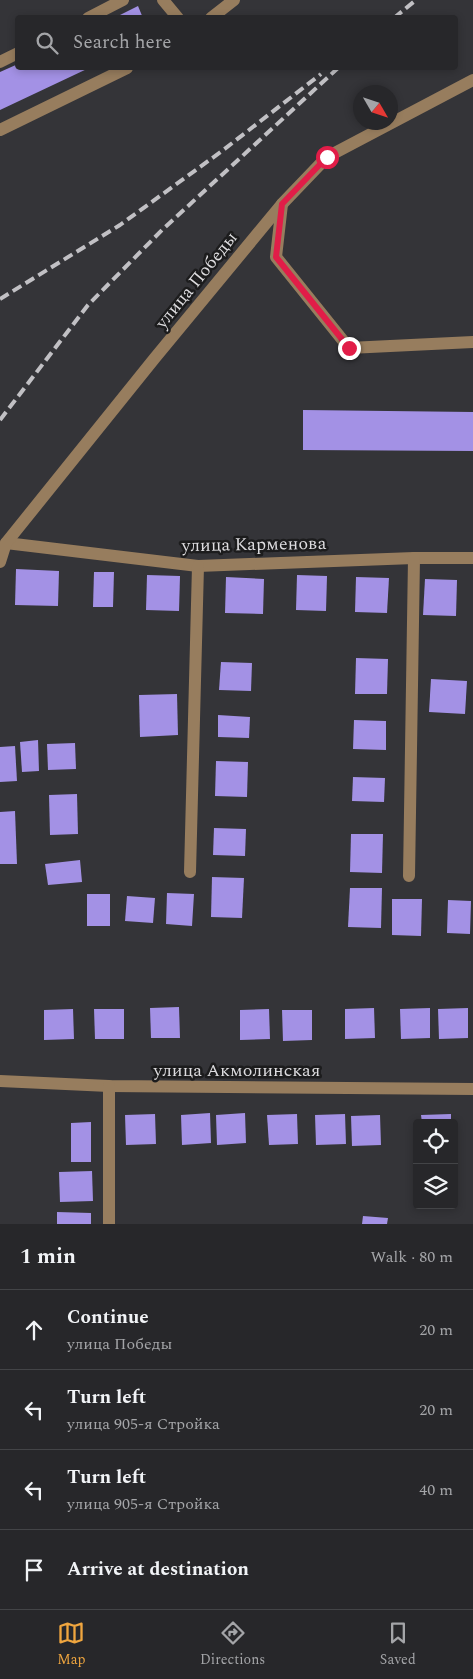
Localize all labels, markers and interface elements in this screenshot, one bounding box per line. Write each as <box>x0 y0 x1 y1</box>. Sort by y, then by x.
search box <box>15 15 458 70</box>
text: Search here <box>73 28 172 57</box>
icon: search <box>33 29 61 57</box>
north arrow <box>353 85 398 130</box>
route start <box>316 146 339 169</box>
street label: улица Победы <box>148 226 244 336</box>
route end <box>338 337 361 360</box>
street label: улица Карменова <box>180 530 327 559</box>
street label: улица Акмолинская <box>153 1057 320 1084</box>
map controls <box>413 1119 458 1209</box>
button: locate <box>413 1119 458 1164</box>
button: layers <box>413 1164 458 1209</box>
text: 1 min <box>20 1241 76 1273</box>
text: Walk · 80 m <box>370 1245 453 1269</box>
text: Continue <box>67 1303 149 1332</box>
icon: ahead <box>20 1316 48 1344</box>
text: 20 m <box>419 1318 453 1342</box>
text: улица Победы <box>67 1332 172 1356</box>
text: Turn left <box>67 1383 146 1412</box>
icon: left <box>20 1396 48 1424</box>
text: 20 m <box>419 1398 453 1422</box>
text: улица 905-я Стройка <box>67 1412 220 1436</box>
text: Turn left <box>67 1463 146 1492</box>
icon: left <box>20 1476 48 1504</box>
text: 40 m <box>419 1478 453 1502</box>
text: улица 905-я Стройка <box>67 1492 220 1516</box>
text: Arrive at destination <box>67 1555 249 1584</box>
icon: arrive <box>20 1556 48 1584</box>
tab: Map <box>57 1619 85 1670</box>
tab: Directions <box>200 1619 265 1670</box>
tab: Saved <box>380 1619 416 1670</box>

